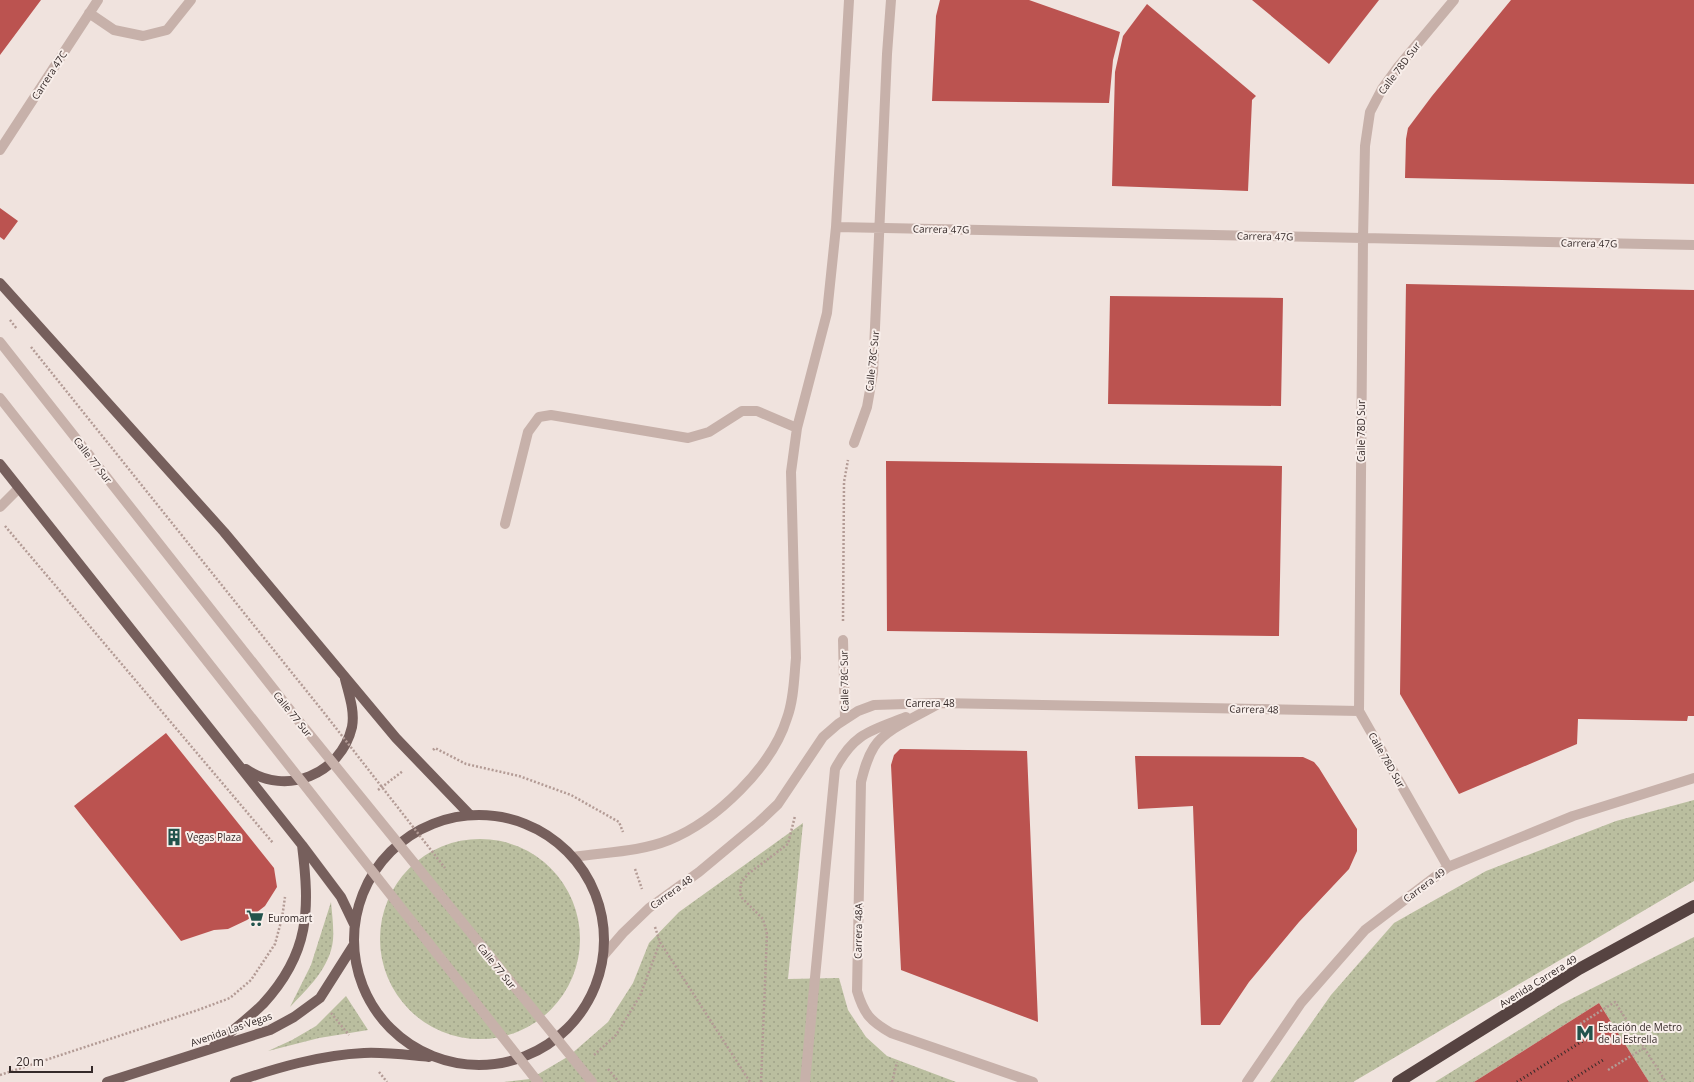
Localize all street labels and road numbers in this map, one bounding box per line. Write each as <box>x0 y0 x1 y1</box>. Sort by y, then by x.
street label: Calle 78D Sur <box>1375 39 1423 97</box>
street label: Carrera 47C <box>28 48 70 102</box>
street label: Carrera 47G <box>913 222 969 236</box>
street label: Carrera 47G <box>1237 229 1293 243</box>
street label: Carrera 47G <box>1561 236 1617 250</box>
street label: Calle 78C Sur <box>862 330 882 392</box>
street label: Calle 78D Sur <box>1354 400 1368 462</box>
street label: Calle 77 Sur <box>71 434 115 486</box>
street label: Calle 78C Sur <box>836 650 852 712</box>
street label: Calle 77 Sur <box>270 688 316 740</box>
street label: Carrera 48 <box>905 696 955 710</box>
street label: Carrera 48 <box>1229 702 1279 716</box>
street label: Calle 78D Sur <box>1365 730 1409 790</box>
street label: Carrera 49 <box>1400 864 1448 905</box>
street label: Carrera 48 <box>647 872 695 912</box>
street label: Carrera 48A <box>851 902 865 959</box>
street label: Calle 77 Sur <box>474 940 520 992</box>
street label: Avenida Carrera 49 <box>1496 951 1580 1011</box>
street label: Avenida Las Vegas <box>188 1008 274 1050</box>

